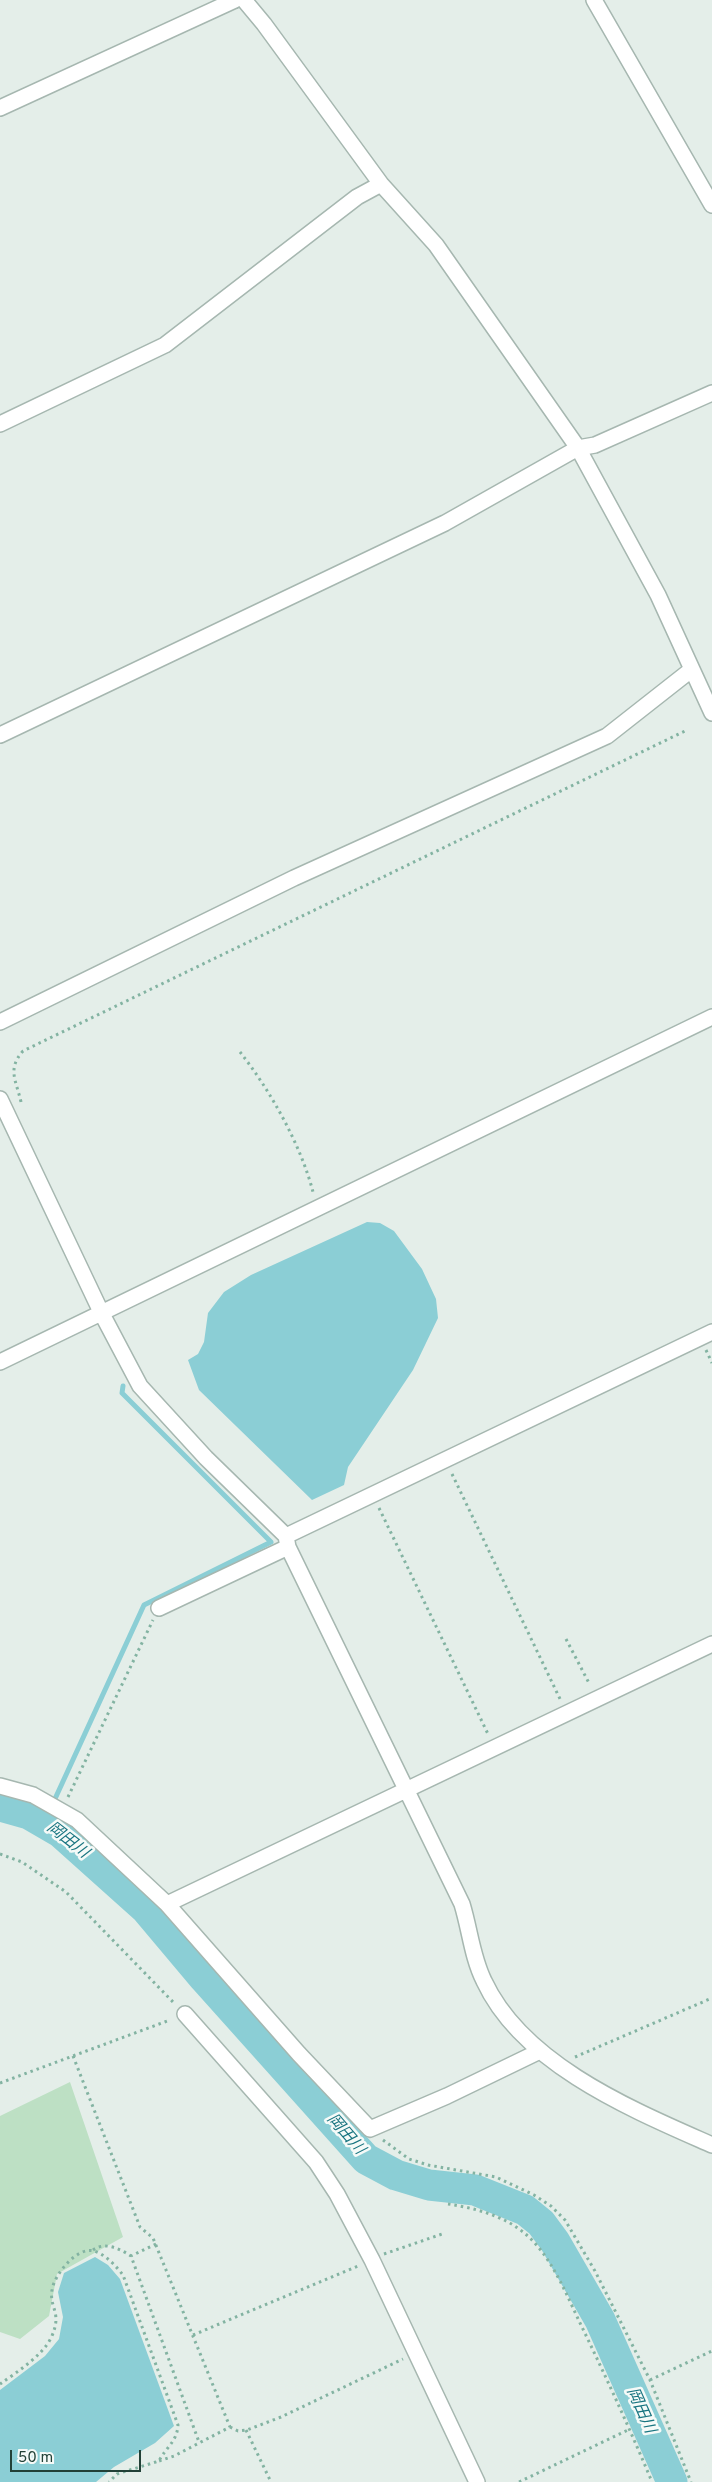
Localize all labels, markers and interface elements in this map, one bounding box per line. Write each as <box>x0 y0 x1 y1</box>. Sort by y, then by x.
water label: 岡田川 <box>42 1819 92 1863</box>
water label: 岡田川 <box>322 2111 368 2159</box>
water label: 岡田川 <box>621 2385 659 2437</box>
scale bar <box>12 2440 144 2472</box>
text: 50 m <box>18 2449 53 2468</box>

